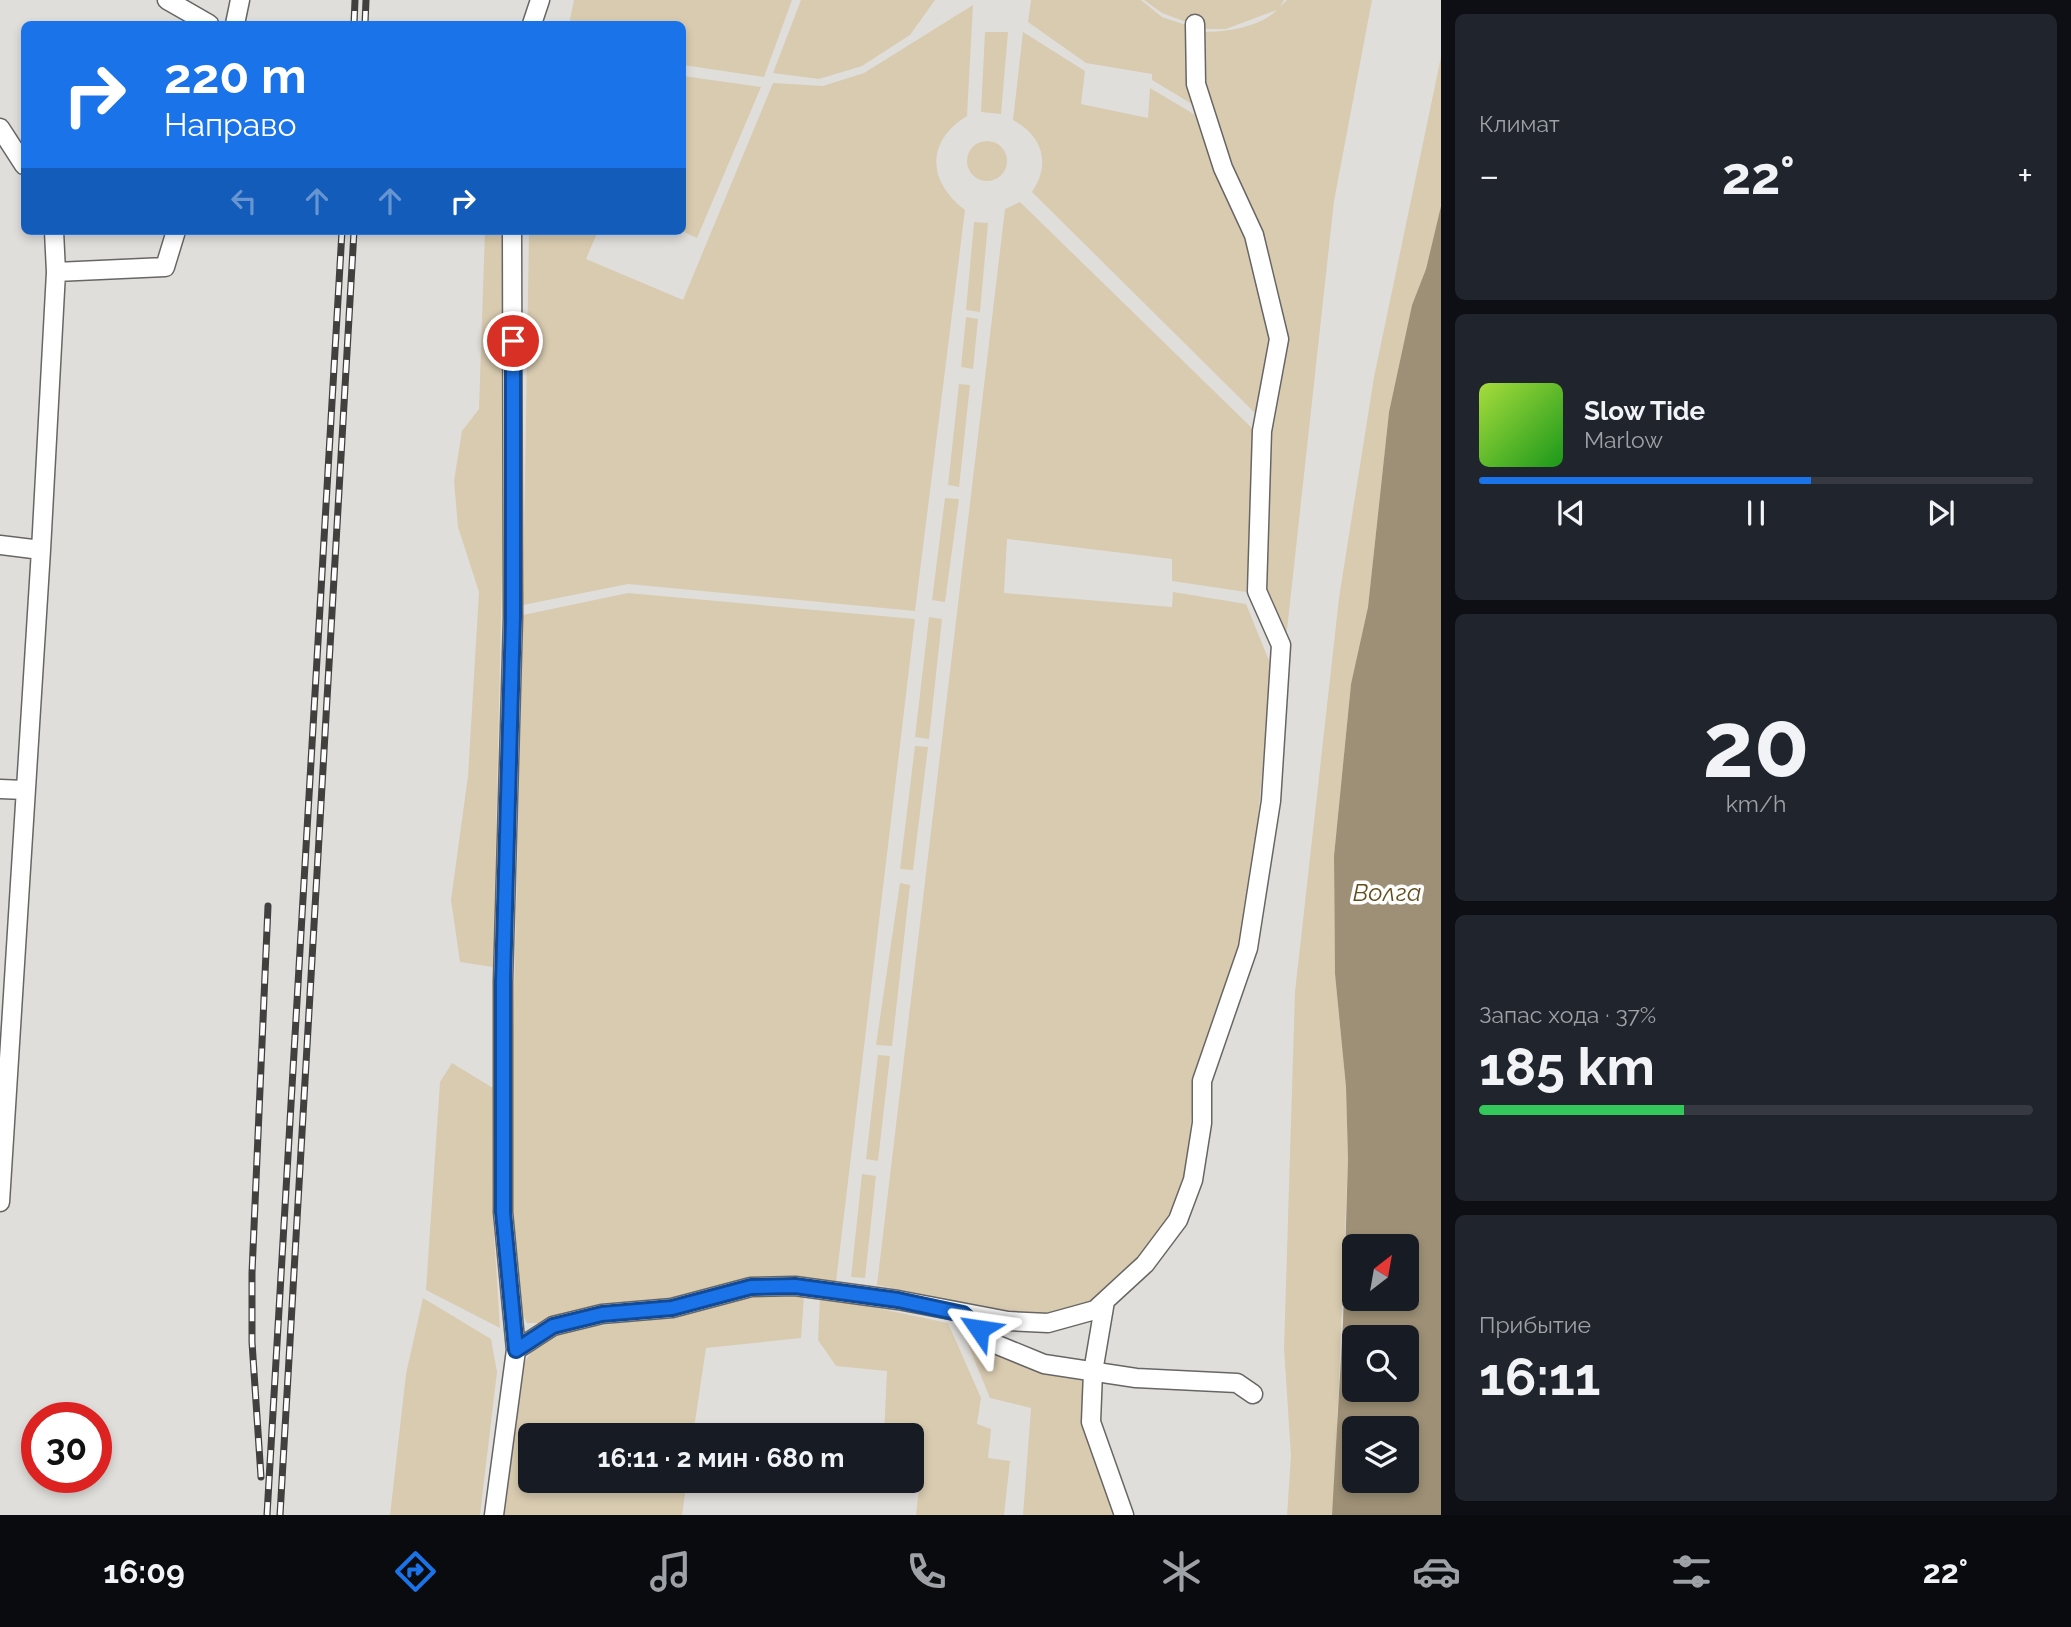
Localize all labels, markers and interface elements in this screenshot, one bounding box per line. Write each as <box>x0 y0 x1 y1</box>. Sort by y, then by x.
text: 220 m <box>164 47 307 104</box>
icon: right <box>49 49 140 140</box>
text: Направо <box>164 106 296 143</box>
text: Климат <box>1479 110 1560 137</box>
text: 22° <box>1722 145 1795 206</box>
text: − <box>1479 153 1499 198</box>
text: + <box>2017 153 2033 198</box>
icon: left <box>225 182 263 220</box>
icon: ahead <box>298 182 336 220</box>
icon: ahead <box>371 182 409 220</box>
icon: right <box>444 182 482 220</box>
pin <box>483 311 543 371</box>
icon: arrive <box>494 322 532 360</box>
text: Slow Tide <box>1584 396 1705 426</box>
text: Marlow <box>1584 426 1663 453</box>
icon: previous <box>1552 494 1590 532</box>
icon: pause <box>1737 494 1775 532</box>
icon: next <box>1922 494 1960 532</box>
text: 20 <box>1702 691 1810 798</box>
text: km/h <box>1726 790 1786 817</box>
water label: Волга <box>1353 878 1421 907</box>
text: Запас хода · 37% <box>1479 1001 1656 1028</box>
text: 185 km <box>1479 1036 1655 1097</box>
north arrow <box>1342 1234 1419 1311</box>
map controls <box>1342 1234 1419 1493</box>
position arrow <box>942 1292 1016 1366</box>
text: Прибытие <box>1479 1311 1591 1338</box>
button: search <box>1342 1325 1419 1402</box>
text: 16:11 <box>1479 1346 1600 1407</box>
speed limit sign: 30 <box>21 1402 112 1493</box>
button: layers <box>1342 1416 1419 1493</box>
text: 16:11 · 2 мин · 680 m <box>598 1443 844 1473</box>
icon: directions <box>391 1547 440 1596</box>
icon: music <box>646 1547 695 1596</box>
icon: phone <box>902 1547 951 1596</box>
icon: climate <box>1157 1547 1206 1596</box>
icon: car <box>1412 1547 1461 1596</box>
icon: filters <box>1667 1547 1716 1596</box>
text: 16:09 <box>103 1553 185 1590</box>
text: 22° <box>1923 1553 1968 1590</box>

